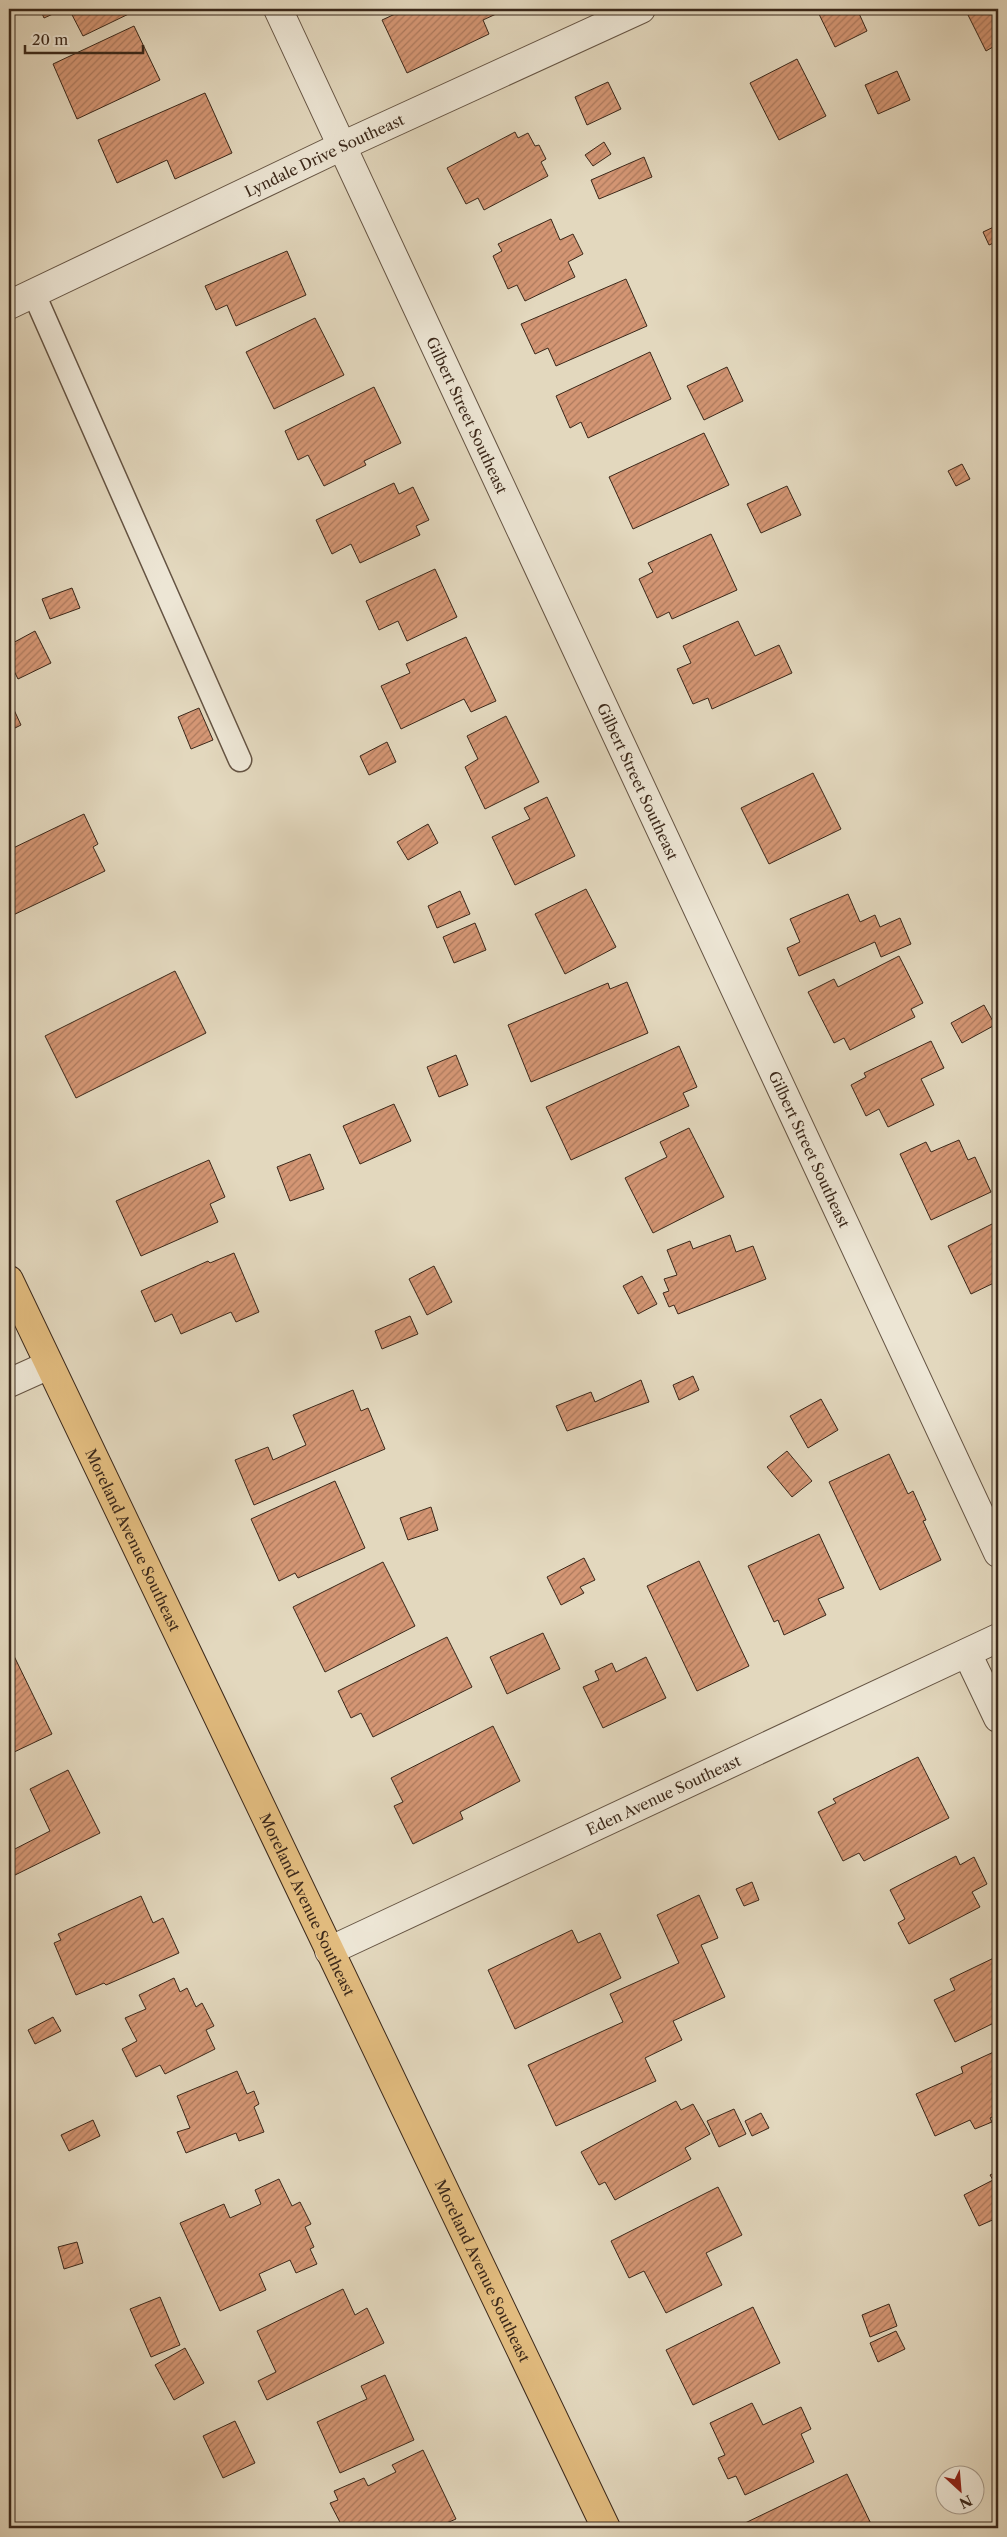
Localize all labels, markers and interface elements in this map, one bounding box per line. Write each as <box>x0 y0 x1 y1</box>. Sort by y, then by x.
scale bar <box>25 22 142 54</box>
text: 20 m <box>32 30 68 49</box>
street label: Lyndale Drive Southeast <box>241 109 407 201</box>
street label: Gilbert Street Southeast <box>423 333 512 497</box>
street label: Gilbert Street Southeast <box>593 700 683 863</box>
street label: Gilbert Street Southeast <box>765 1068 855 1231</box>
street label: Moreland Avenue Southeast <box>81 1445 185 1635</box>
street label: Eden Avenue Southeast <box>583 1750 744 1839</box>
street label: Moreland Avenue Southeast <box>256 1810 360 1999</box>
street label: Moreland Avenue Southeast <box>431 2176 535 2366</box>
north arrow <box>934 2464 984 2514</box>
text: N <box>956 2491 975 2512</box>

